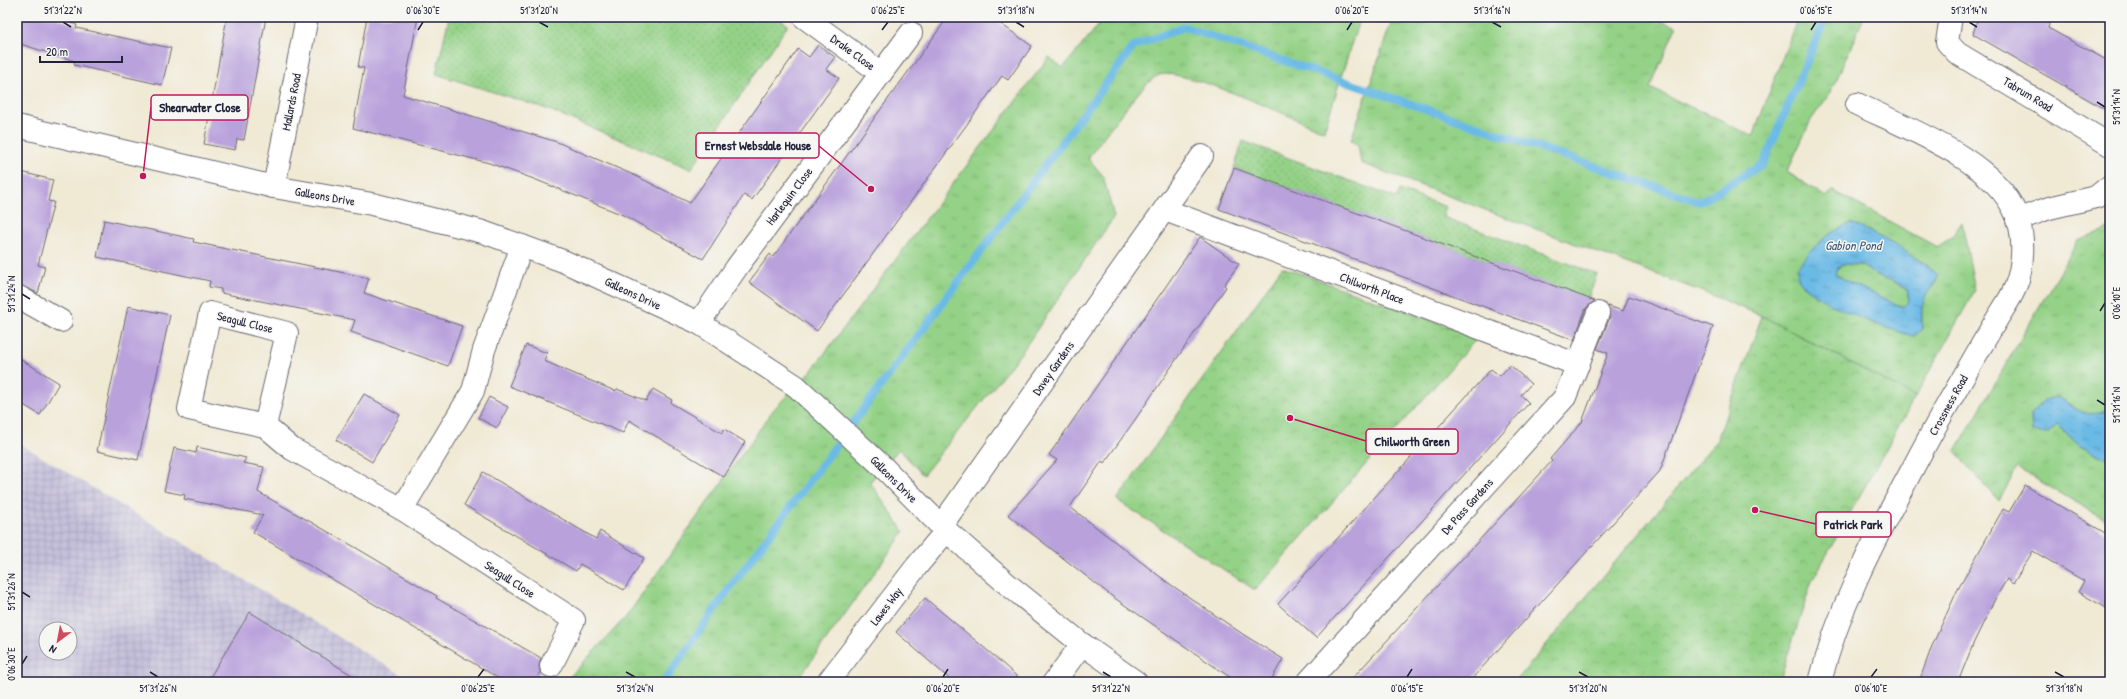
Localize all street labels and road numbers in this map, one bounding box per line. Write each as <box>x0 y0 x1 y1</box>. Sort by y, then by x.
street label: Drake Close <box>827 30 879 74</box>
street label: Mallards Road <box>277 72 305 132</box>
street label: Tabrum Road <box>2000 72 2056 116</box>
street label: Harlequin Close <box>762 163 816 228</box>
street label: Galleons Drive <box>294 182 357 210</box>
street label: Chilworth Place <box>1337 268 1407 308</box>
street label: Galleons Drive <box>602 272 664 314</box>
street label: Seagull Close <box>215 307 275 337</box>
street label: Davey Gardens <box>1028 337 1078 398</box>
street label: Crossness Road <box>1924 371 1972 438</box>
street label: Galleons Drive <box>867 452 922 507</box>
street label: De Pass Gardens <box>1437 474 1497 538</box>
street label: Seagull Close <box>481 556 539 602</box>
street label: Lawes Way <box>866 583 906 629</box>

